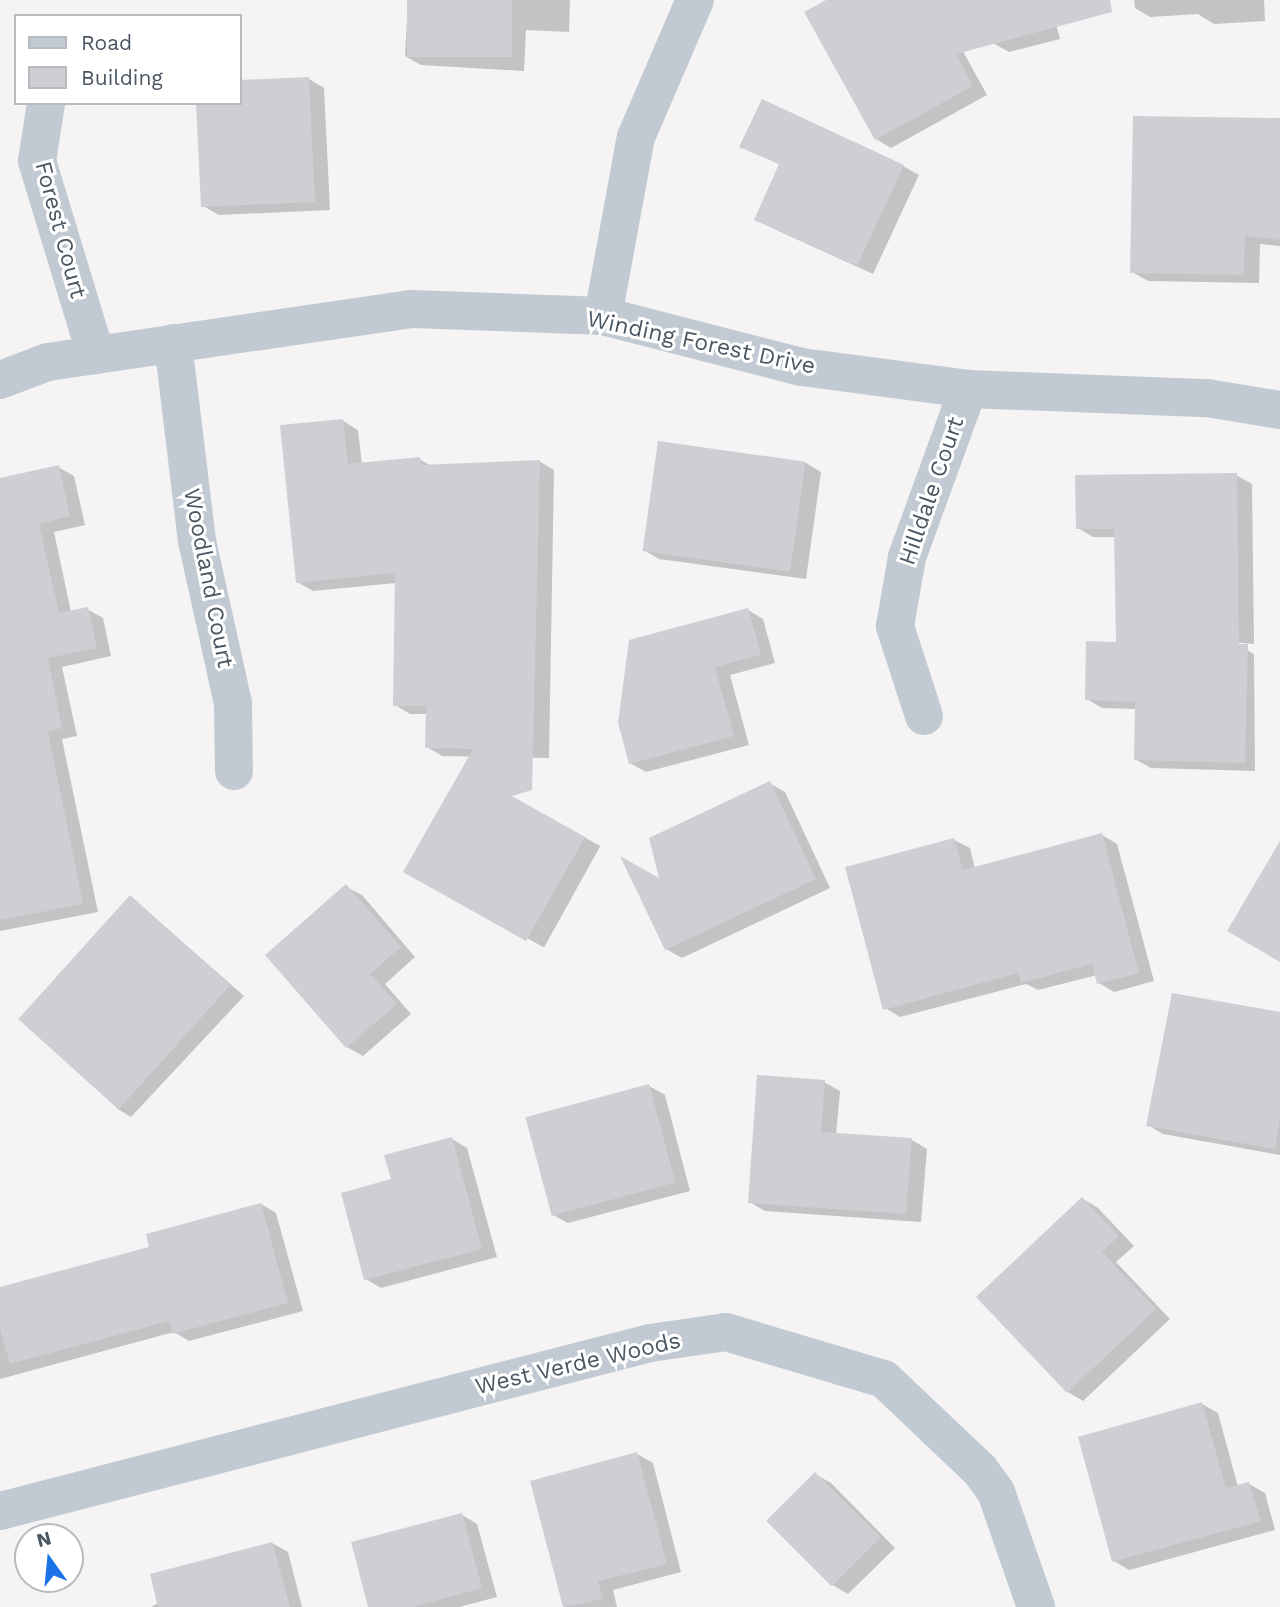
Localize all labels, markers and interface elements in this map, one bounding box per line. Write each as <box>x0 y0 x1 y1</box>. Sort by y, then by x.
legend <box>14 14 242 105</box>
text: Road <box>81 30 132 55</box>
text: Building <box>81 65 163 90</box>
street label: Forest Court <box>28 159 92 301</box>
street label: Winding Forest Drive <box>584 305 818 381</box>
street label: Hilldale Court <box>894 413 970 569</box>
street label: Woodland Court <box>177 486 239 670</box>
street label: West Verde Woods <box>472 1327 684 1401</box>
north arrow <box>14 1523 84 1593</box>
text: N <box>34 1526 54 1552</box>

